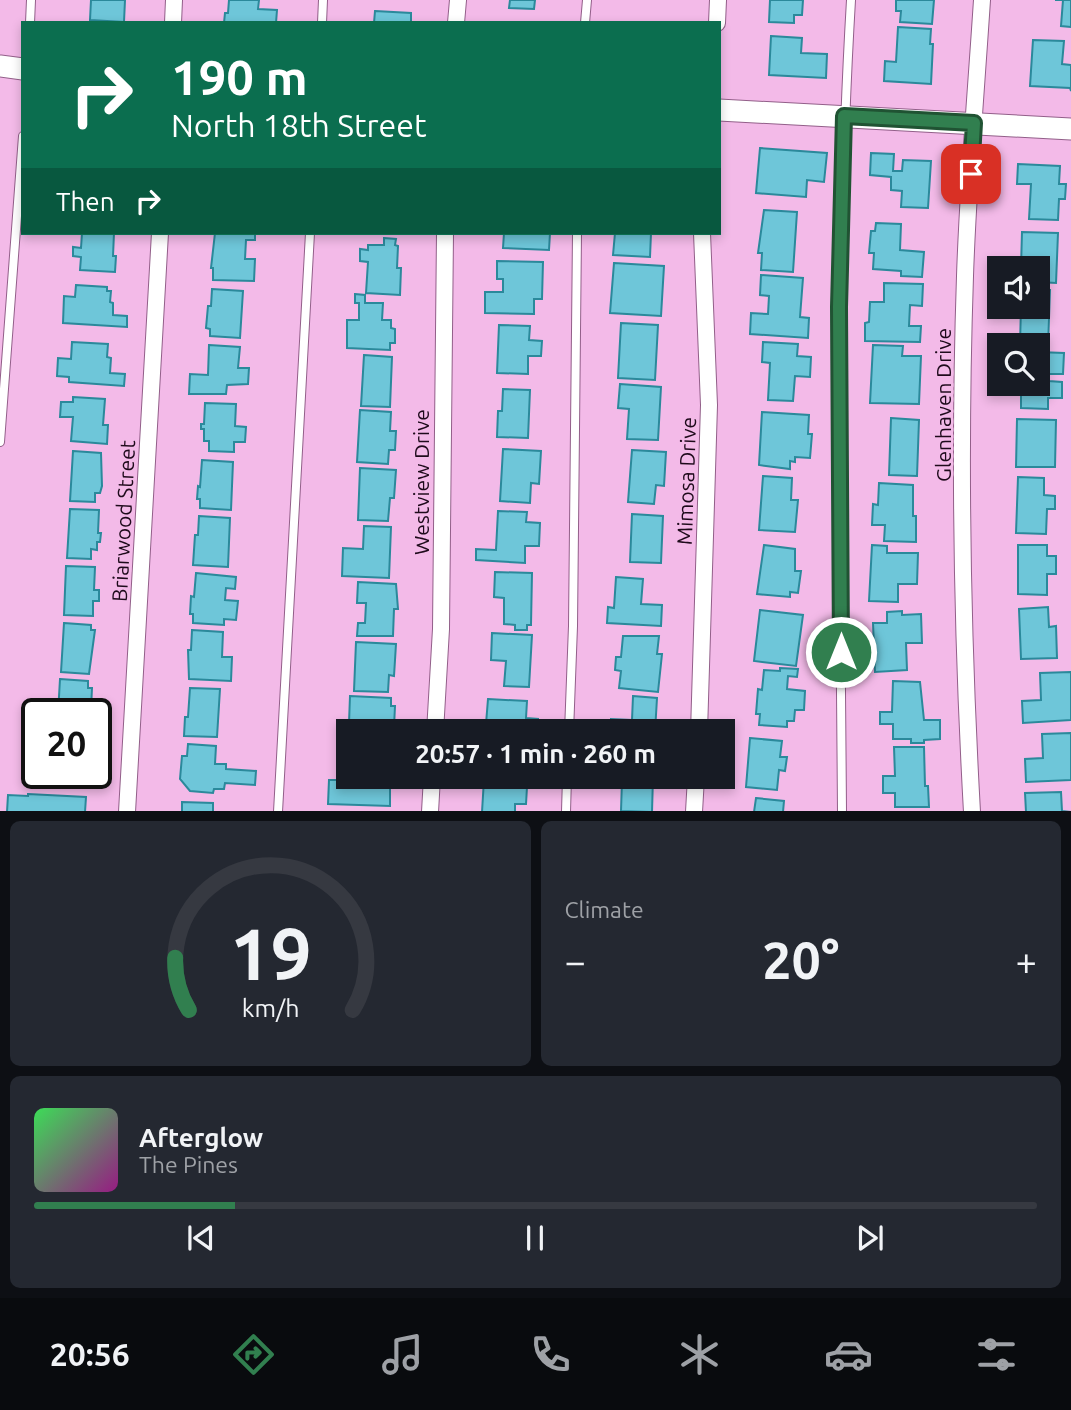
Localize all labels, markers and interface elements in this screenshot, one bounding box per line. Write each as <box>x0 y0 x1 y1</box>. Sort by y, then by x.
icon: right <box>56 49 147 140</box>
text: 190 m <box>171 49 308 104</box>
text: North 18th Street <box>171 107 427 143</box>
pin <box>941 144 1001 204</box>
icon: arrive <box>952 155 990 193</box>
icon: right <box>129 182 167 220</box>
text: Then <box>56 187 115 216</box>
map controls <box>987 256 1050 396</box>
button: sound <box>987 256 1050 319</box>
street label: Glenhaven Drive <box>931 328 955 482</box>
button: search <box>987 333 1050 396</box>
street label: Westview Drive <box>409 409 433 555</box>
street label: Mimosa Drive <box>672 417 700 545</box>
street label: Briarwood Street <box>107 439 139 603</box>
position arrow <box>804 615 878 689</box>
speed limit sign: 20 <box>21 698 112 789</box>
text: 20:57 · 1 min · 260 m <box>415 739 656 768</box>
text: Climate <box>565 897 644 922</box>
text: 19 <box>229 912 311 994</box>
text: 20° <box>762 931 839 989</box>
text: − <box>565 940 586 982</box>
text: + <box>1016 940 1037 982</box>
text: km/h <box>241 993 299 1021</box>
text: Afterglow <box>139 1123 263 1152</box>
text: The Pines <box>139 1152 238 1177</box>
icon: previous <box>182 1219 220 1257</box>
icon: pause <box>516 1219 554 1257</box>
icon: next <box>851 1219 889 1257</box>
icon: directions <box>229 1330 278 1379</box>
icon: music <box>378 1330 427 1379</box>
icon: phone <box>526 1330 575 1379</box>
icon: climate <box>675 1330 724 1379</box>
icon: car <box>824 1330 873 1379</box>
icon: filters <box>972 1330 1021 1379</box>
text: 20:56 <box>50 1336 130 1372</box>

